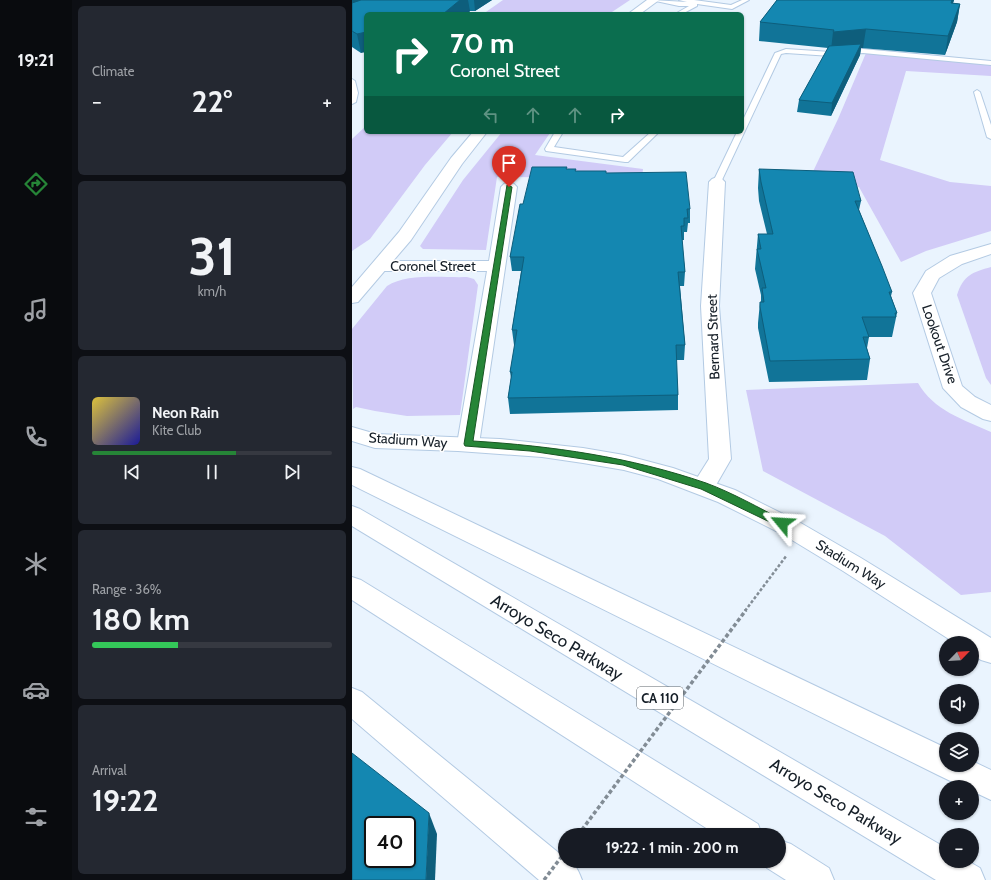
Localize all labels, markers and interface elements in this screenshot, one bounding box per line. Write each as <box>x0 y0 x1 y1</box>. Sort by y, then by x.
text: 70 m <box>450 26 514 60</box>
icon: right <box>384 28 436 80</box>
text: 19:21 <box>18 49 54 71</box>
text: Coronel Street <box>450 60 560 82</box>
text: Climate <box>92 63 134 79</box>
text: 22° <box>192 83 232 120</box>
text: − <box>92 88 102 115</box>
text: + <box>322 88 332 115</box>
icon: left <box>480 104 502 126</box>
icon: ahead <box>522 104 544 126</box>
icon: ahead <box>564 104 586 126</box>
icon: right <box>606 104 628 126</box>
pin <box>492 146 526 187</box>
icon: arrive <box>498 152 520 174</box>
icon: directions <box>22 170 50 198</box>
text: 31 <box>188 225 236 288</box>
street label: Coronel Street <box>390 257 476 275</box>
text: km/h <box>198 283 226 299</box>
street label: Bernard Street <box>703 294 723 380</box>
icon: music <box>22 296 50 324</box>
street label: Lookout Drive <box>918 302 962 386</box>
text: Neon Rain <box>152 404 219 422</box>
text: Kite Club <box>152 422 201 438</box>
icon: phone <box>22 423 50 451</box>
street label: Stadium Way <box>368 428 448 452</box>
icon: previous <box>121 461 143 483</box>
icon: pause <box>201 461 223 483</box>
icon: next <box>281 461 303 483</box>
position arrow <box>761 502 803 544</box>
street label: Stadium Way <box>813 535 889 593</box>
icon: climate <box>22 550 50 578</box>
text: Range · 36% <box>92 581 161 597</box>
street label: Arroyo Seco Parkway <box>487 590 627 685</box>
text: 180 km <box>92 601 190 638</box>
north arrow <box>939 636 979 676</box>
map controls <box>939 636 979 868</box>
icon: car <box>22 676 50 704</box>
button: sound <box>939 684 979 724</box>
road number: CA 110 <box>637 687 683 709</box>
button: layers <box>939 732 979 772</box>
street label: Arroyo Seco Parkway <box>766 754 906 849</box>
text: Arrival <box>92 762 127 778</box>
button: + <box>939 780 979 820</box>
text: 19:22 <box>92 782 158 819</box>
icon: filters <box>22 803 50 831</box>
speed limit sign: 40 <box>364 816 416 868</box>
button: − <box>939 828 979 868</box>
text: 19:22 · 1 min · 200 m <box>606 839 738 857</box>

